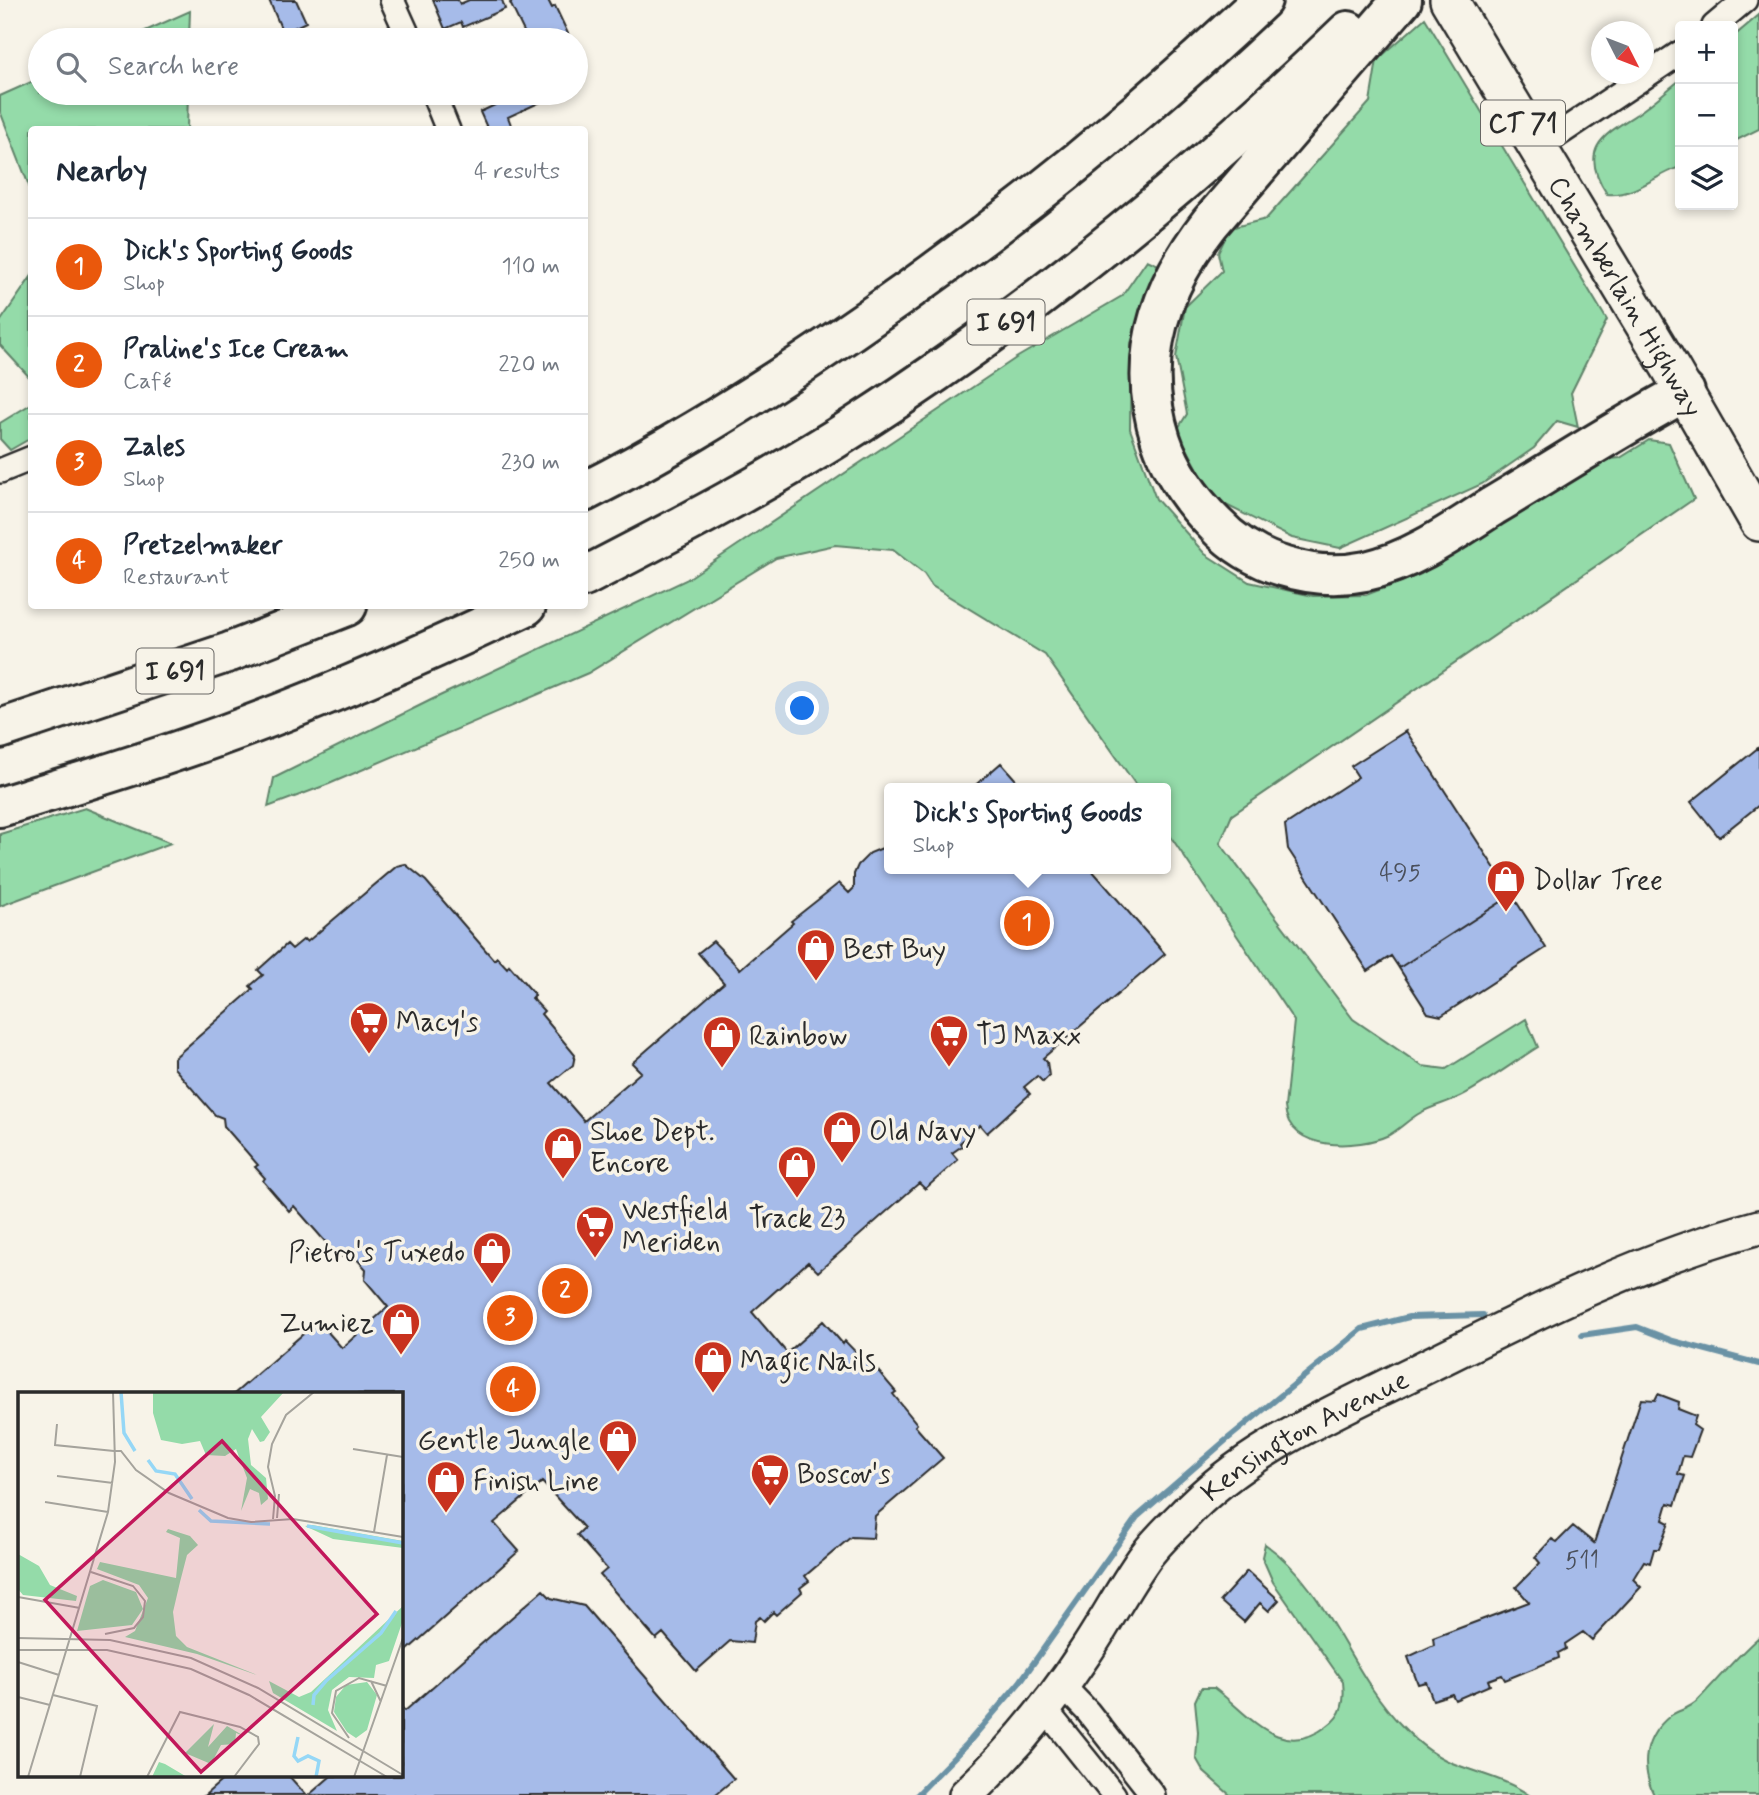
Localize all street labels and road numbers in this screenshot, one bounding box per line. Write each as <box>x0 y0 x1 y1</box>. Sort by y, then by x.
road number: CT 71 <box>1481 100 1565 146</box>
street label: Chamberlain Highway <box>1538 170 1711 424</box>
road number: I 691 <box>968 300 1044 344</box>
road number: I 691 <box>136 649 214 694</box>
street label: Kensington Avenue <box>1194 1362 1415 1511</box>

